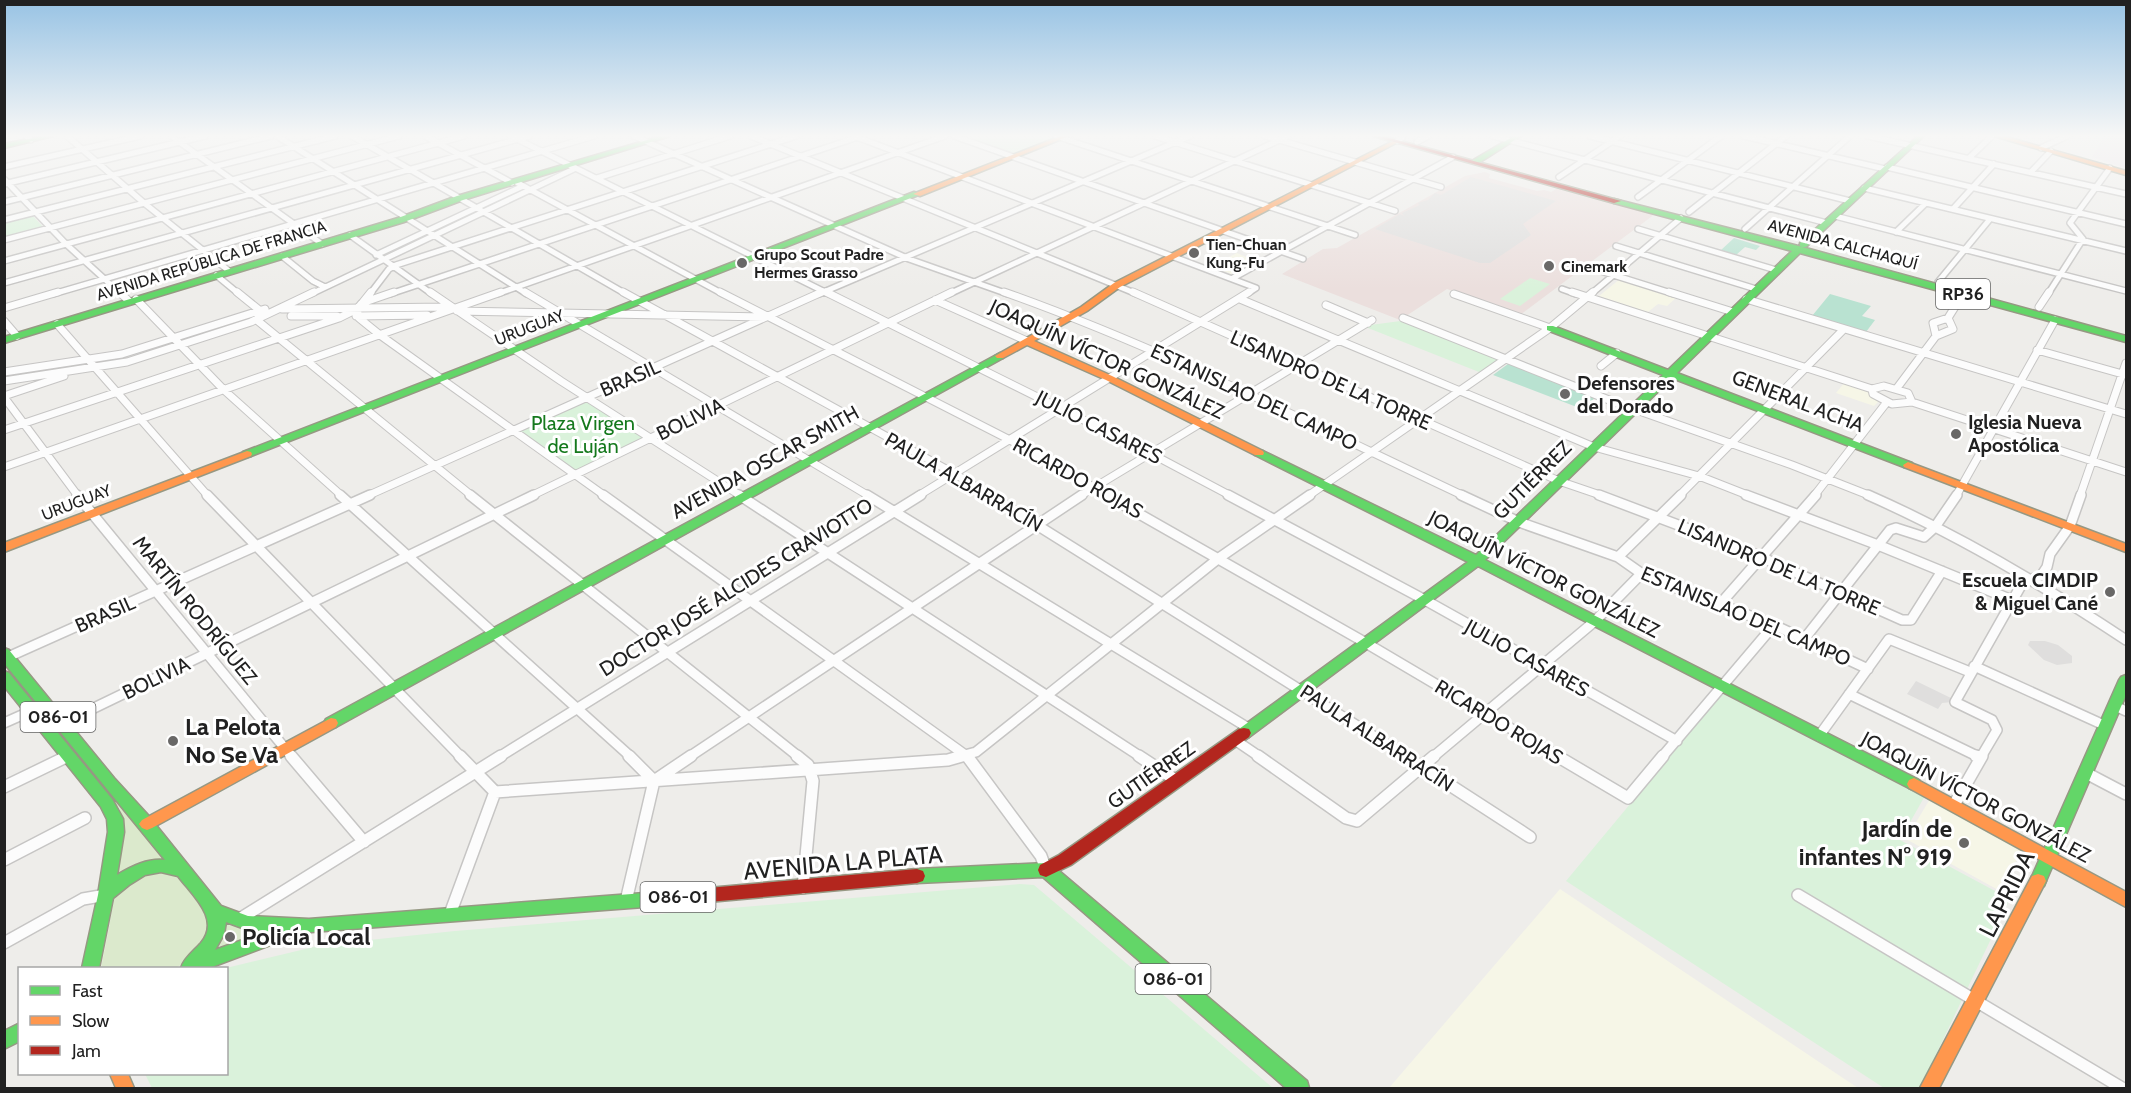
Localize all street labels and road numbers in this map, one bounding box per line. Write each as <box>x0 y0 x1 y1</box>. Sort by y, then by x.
street label: AVENIDA CALCHAQUÍ <box>1766 215 1920 274</box>
street label: AVENIDA REPÚBLICA DE FRANCIA <box>94 216 328 305</box>
road number: RP36 <box>1936 279 1990 309</box>
street label: JOAQUÍN VÍCTOR GONZÁLEZ <box>985 294 1228 424</box>
street label: URUGUAY <box>492 305 567 349</box>
street label: LISANDRO DE LA TORRE <box>1227 325 1435 435</box>
street label: ESTANISLAO DEL CAMPO <box>1147 339 1361 455</box>
street label: BRASIL <box>596 354 664 402</box>
street label: GENERAL ACHA <box>1729 365 1868 437</box>
street label: JULIO CASARES <box>1031 385 1166 469</box>
street label: BOLIVIA <box>652 392 728 446</box>
street label: AVENIDA OSCAR SMITH <box>667 400 863 524</box>
street label: PAULA ALBARRACÍN <box>881 427 1047 537</box>
street label: RICARDO ROJAS <box>1009 432 1147 524</box>
street label: GUTIÉRREZ <box>1488 436 1576 524</box>
street label: URUGUAY <box>39 480 114 524</box>
street label: DOCTOR JOSÉ ALCIDES CRAVIOTTO <box>595 493 877 681</box>
street label: JOAQUÍN VÍCTOR GONZÁLEZ <box>1424 505 1664 643</box>
street label: LISANDRO DE LA TORRE <box>1674 513 1884 621</box>
street label: MARTÍN RODRÍGUEZ <box>128 531 262 689</box>
street label: ESTANISLAO DEL CAMPO <box>1638 561 1854 671</box>
street label: BRASIL <box>71 590 139 638</box>
street label: JULIO CASARES <box>1460 614 1593 702</box>
street label: BOLIVIA <box>118 651 194 705</box>
street label: RICARDO ROJAS <box>1431 674 1568 770</box>
street label: PAULA ALBARRACÍN <box>1296 679 1458 797</box>
road number: 086-01 <box>20 702 96 732</box>
street label: JOAQUÍN VÍCTOR GONZÁLEZ <box>1856 726 2095 868</box>
street label: GUTIÉRREZ <box>1103 736 1199 814</box>
street label: AVENIDA LA PLATA <box>742 839 944 886</box>
street label: LAPRIDA <box>1973 846 2041 942</box>
road number: 086-01 <box>640 882 716 912</box>
road number: 086-01 <box>1136 964 1210 994</box>

